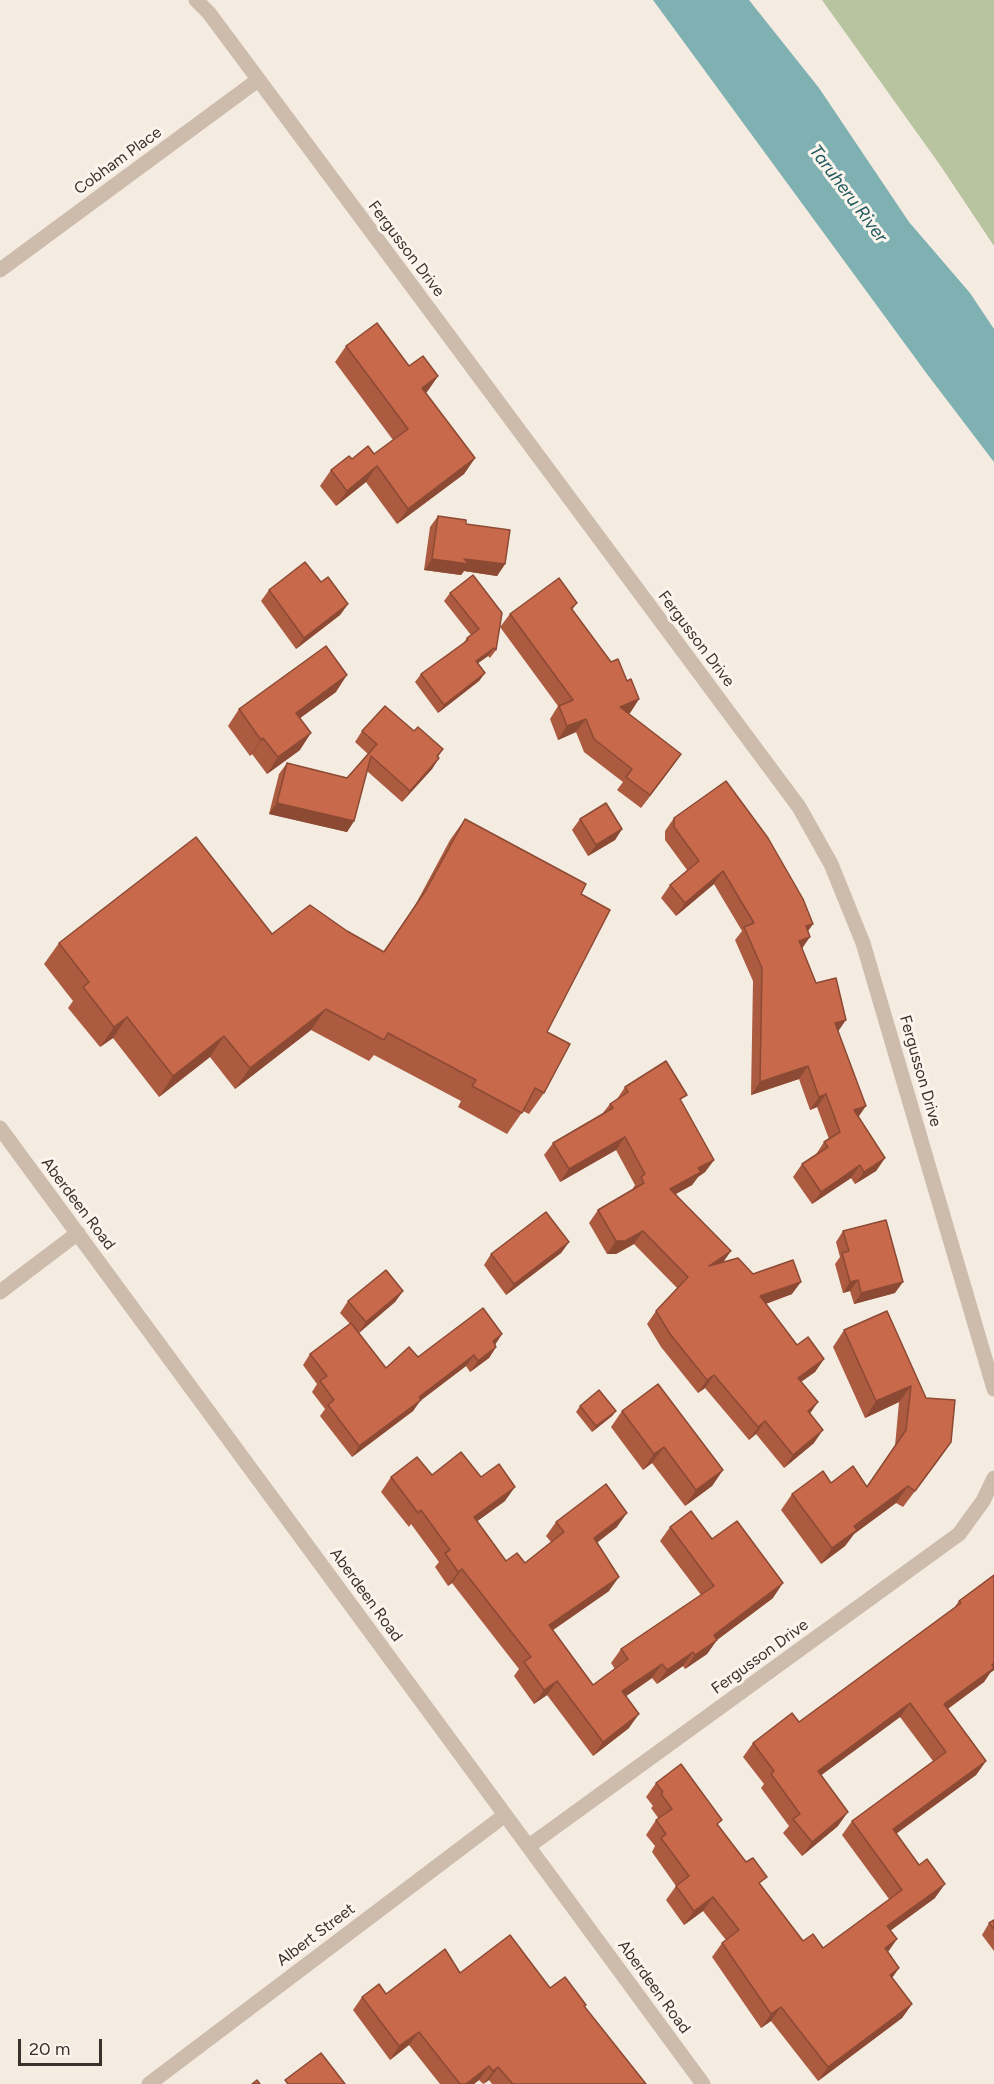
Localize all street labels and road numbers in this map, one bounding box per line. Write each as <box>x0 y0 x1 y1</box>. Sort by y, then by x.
street label: Cobham Place <box>71 123 165 199</box>
street label: Fergusson Drive <box>364 197 448 301</box>
street label: Fergusson Drive <box>654 587 738 691</box>
street label: Fergusson Drive <box>895 1013 945 1129</box>
street label: Aberdeen Road <box>37 1154 119 1254</box>
street label: Aberdeen Road <box>326 1544 406 1646</box>
street label: Fergusson Drive <box>708 1615 812 1699</box>
street label: Albert Street <box>273 1899 359 1971</box>
street label: Aberdeen Road <box>614 1936 694 2038</box>

